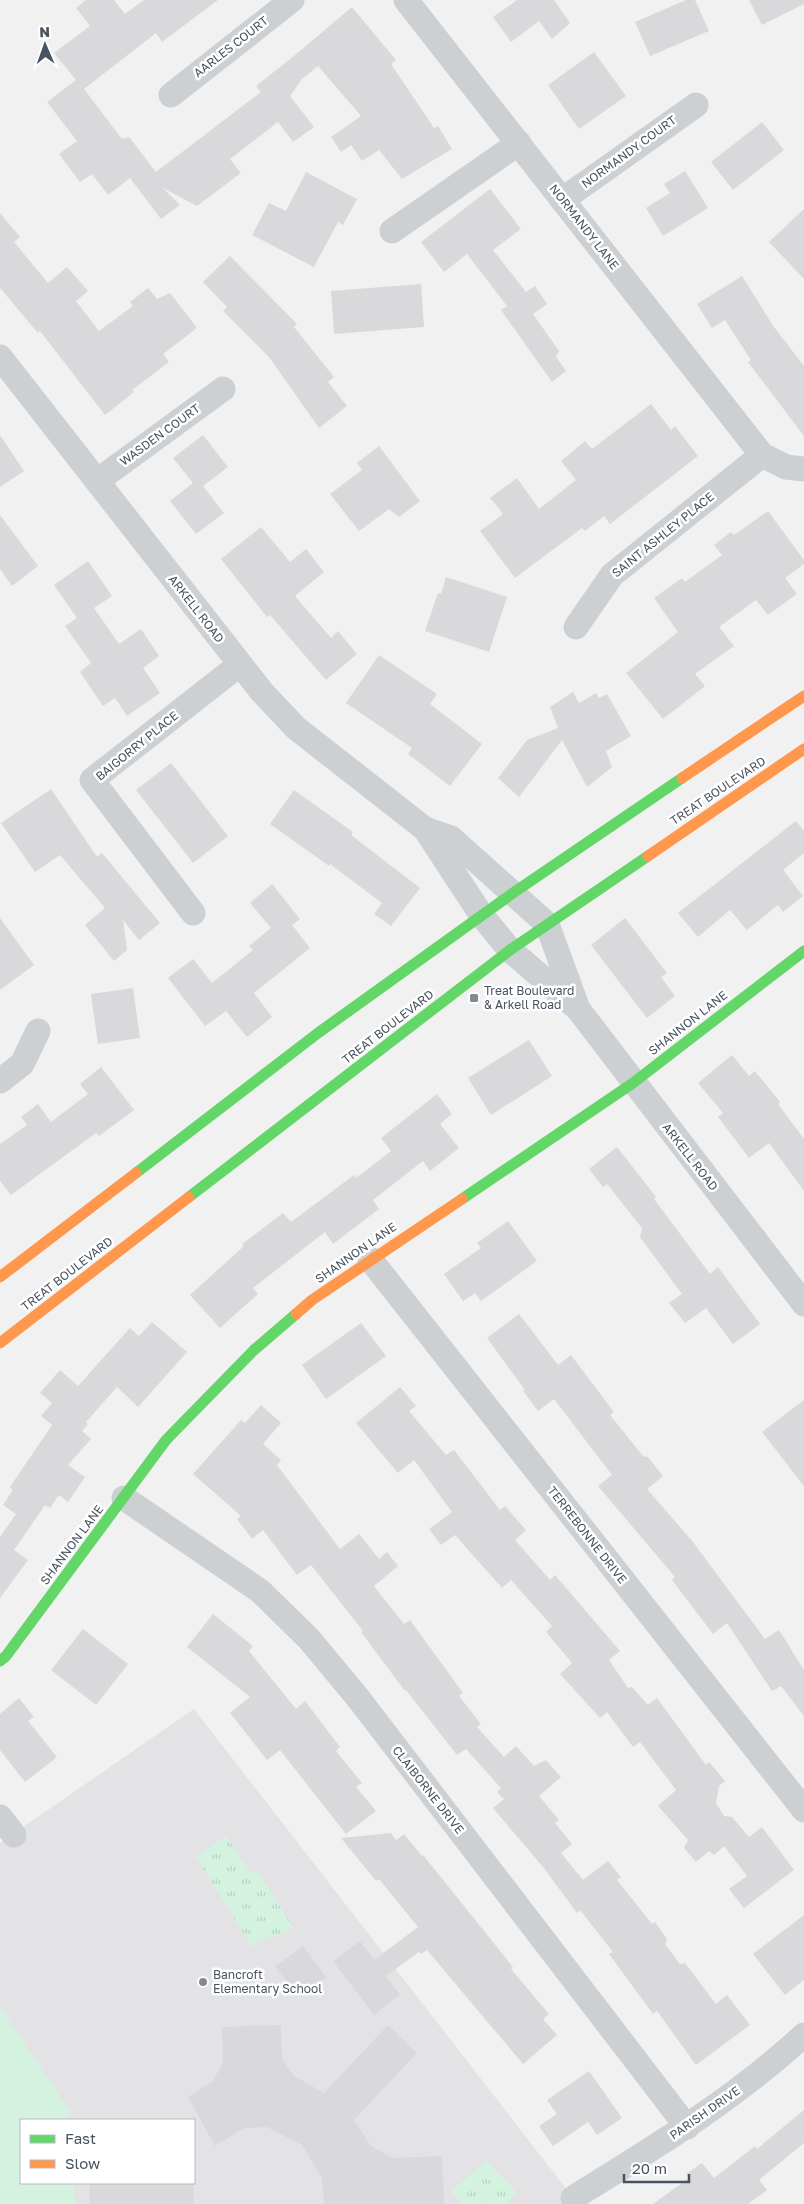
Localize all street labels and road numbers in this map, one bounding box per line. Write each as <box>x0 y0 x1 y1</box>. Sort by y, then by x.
street label: AARLES COURT <box>190 12 271 80</box>
street label: NORMANDY COURT <box>578 112 680 191</box>
street label: NORMANDY LANE <box>546 181 622 272</box>
street label: WASDEN COURT <box>117 400 203 469</box>
street label: SAINT ASHLEY PLACE <box>609 489 717 580</box>
street label: ARKELL ROAD <box>165 572 227 646</box>
street label: BAIGORRY PLACE <box>92 708 181 784</box>
street label: TREAT BOULEVARD <box>667 753 768 828</box>
street label: TREAT BOULEVARD <box>339 986 436 1067</box>
street label: SHANNON LANE <box>645 987 730 1058</box>
street label: ARKELL ROAD <box>659 1120 721 1194</box>
street label: SHANNON LANE <box>312 1219 399 1286</box>
street label: TREAT BOULEVARD <box>18 1233 115 1314</box>
street label: TERREBONNE DRIVE <box>545 1483 630 1586</box>
street label: SHANNON LANE <box>37 1502 106 1587</box>
street label: CLAIBORNE DRIVE <box>389 1743 467 1837</box>
street label: PARISH DRIVE <box>667 2083 743 2142</box>

